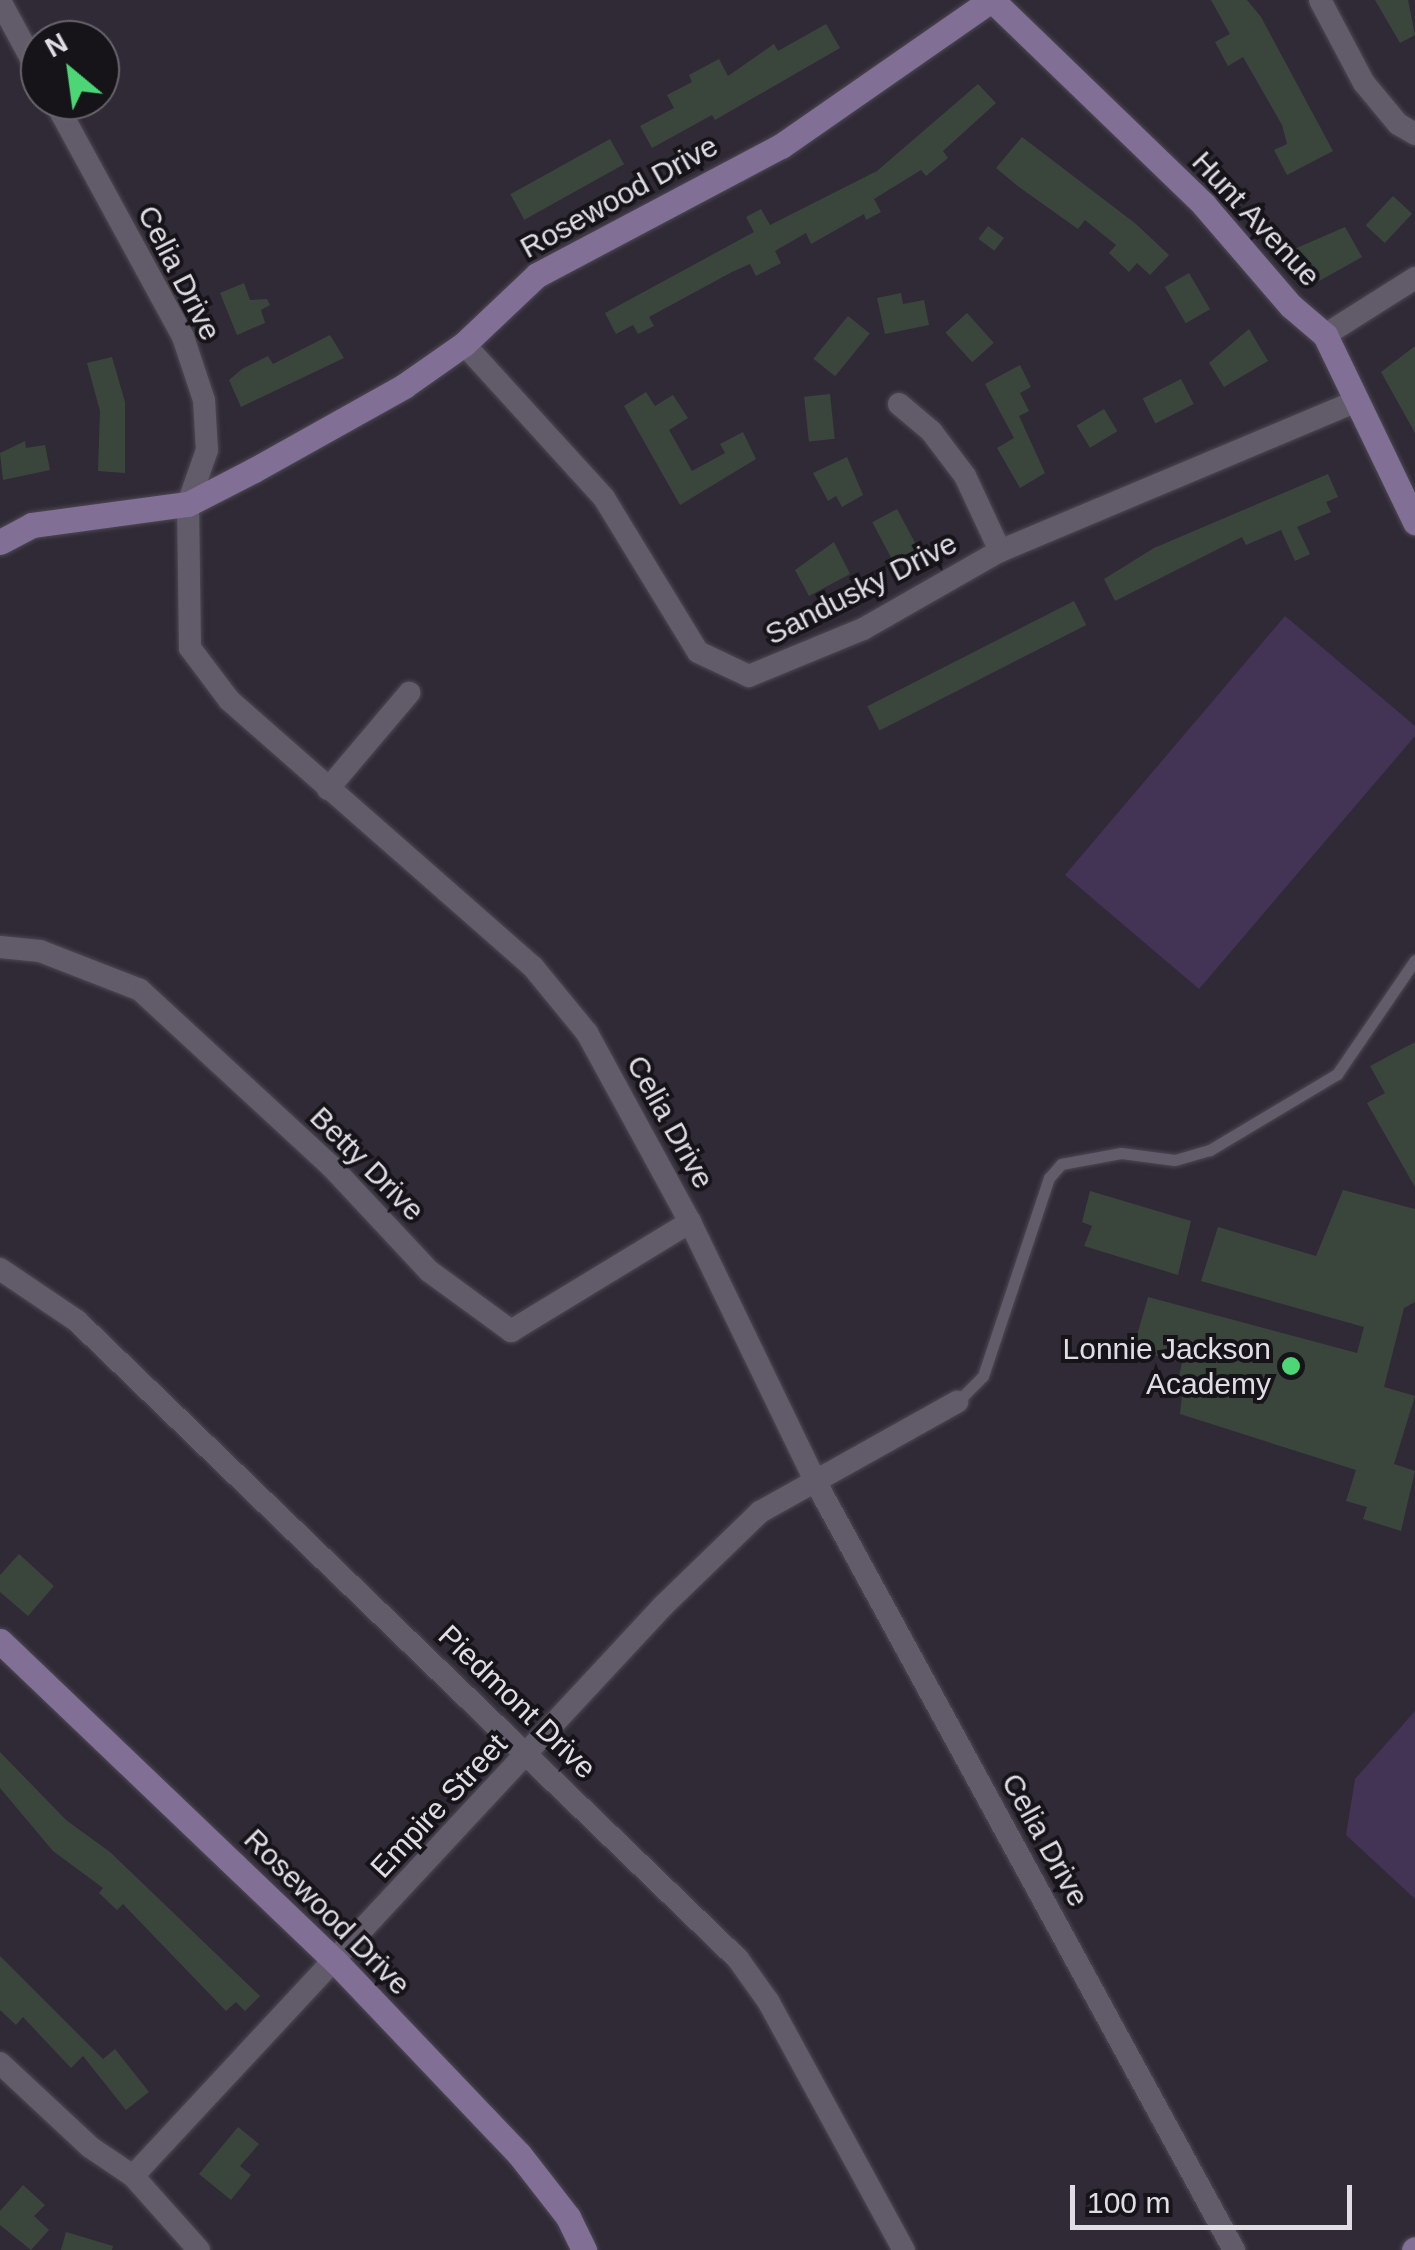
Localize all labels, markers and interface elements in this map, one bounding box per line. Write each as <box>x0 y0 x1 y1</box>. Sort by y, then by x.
north arrow <box>20 20 120 120</box>
text: N <box>40 27 73 64</box>
street label: Rosewood Drive <box>514 128 724 266</box>
street label: Hunt Avenue <box>1184 143 1328 295</box>
street label: Celia Drive <box>130 199 228 347</box>
street label: Sandusky Drive <box>759 525 963 653</box>
street label: Celia Drive <box>619 1049 721 1195</box>
street label: Betty Drive <box>302 1099 432 1229</box>
place label: Lonnie Jackson Academy <box>1063 1331 1271 1402</box>
marker: Lonnie Jackson Academy <box>1280 1355 1302 1377</box>
street label: Piedmont Drive <box>431 1618 603 1786</box>
street label: Empire Street <box>363 1727 515 1885</box>
street label: Celia Drive <box>994 1767 1096 1913</box>
street label: Rosewood Drive <box>236 1821 418 2003</box>
scale bar <box>1075 2165 1358 2227</box>
text: 100 m <box>1087 2186 1170 2219</box>

